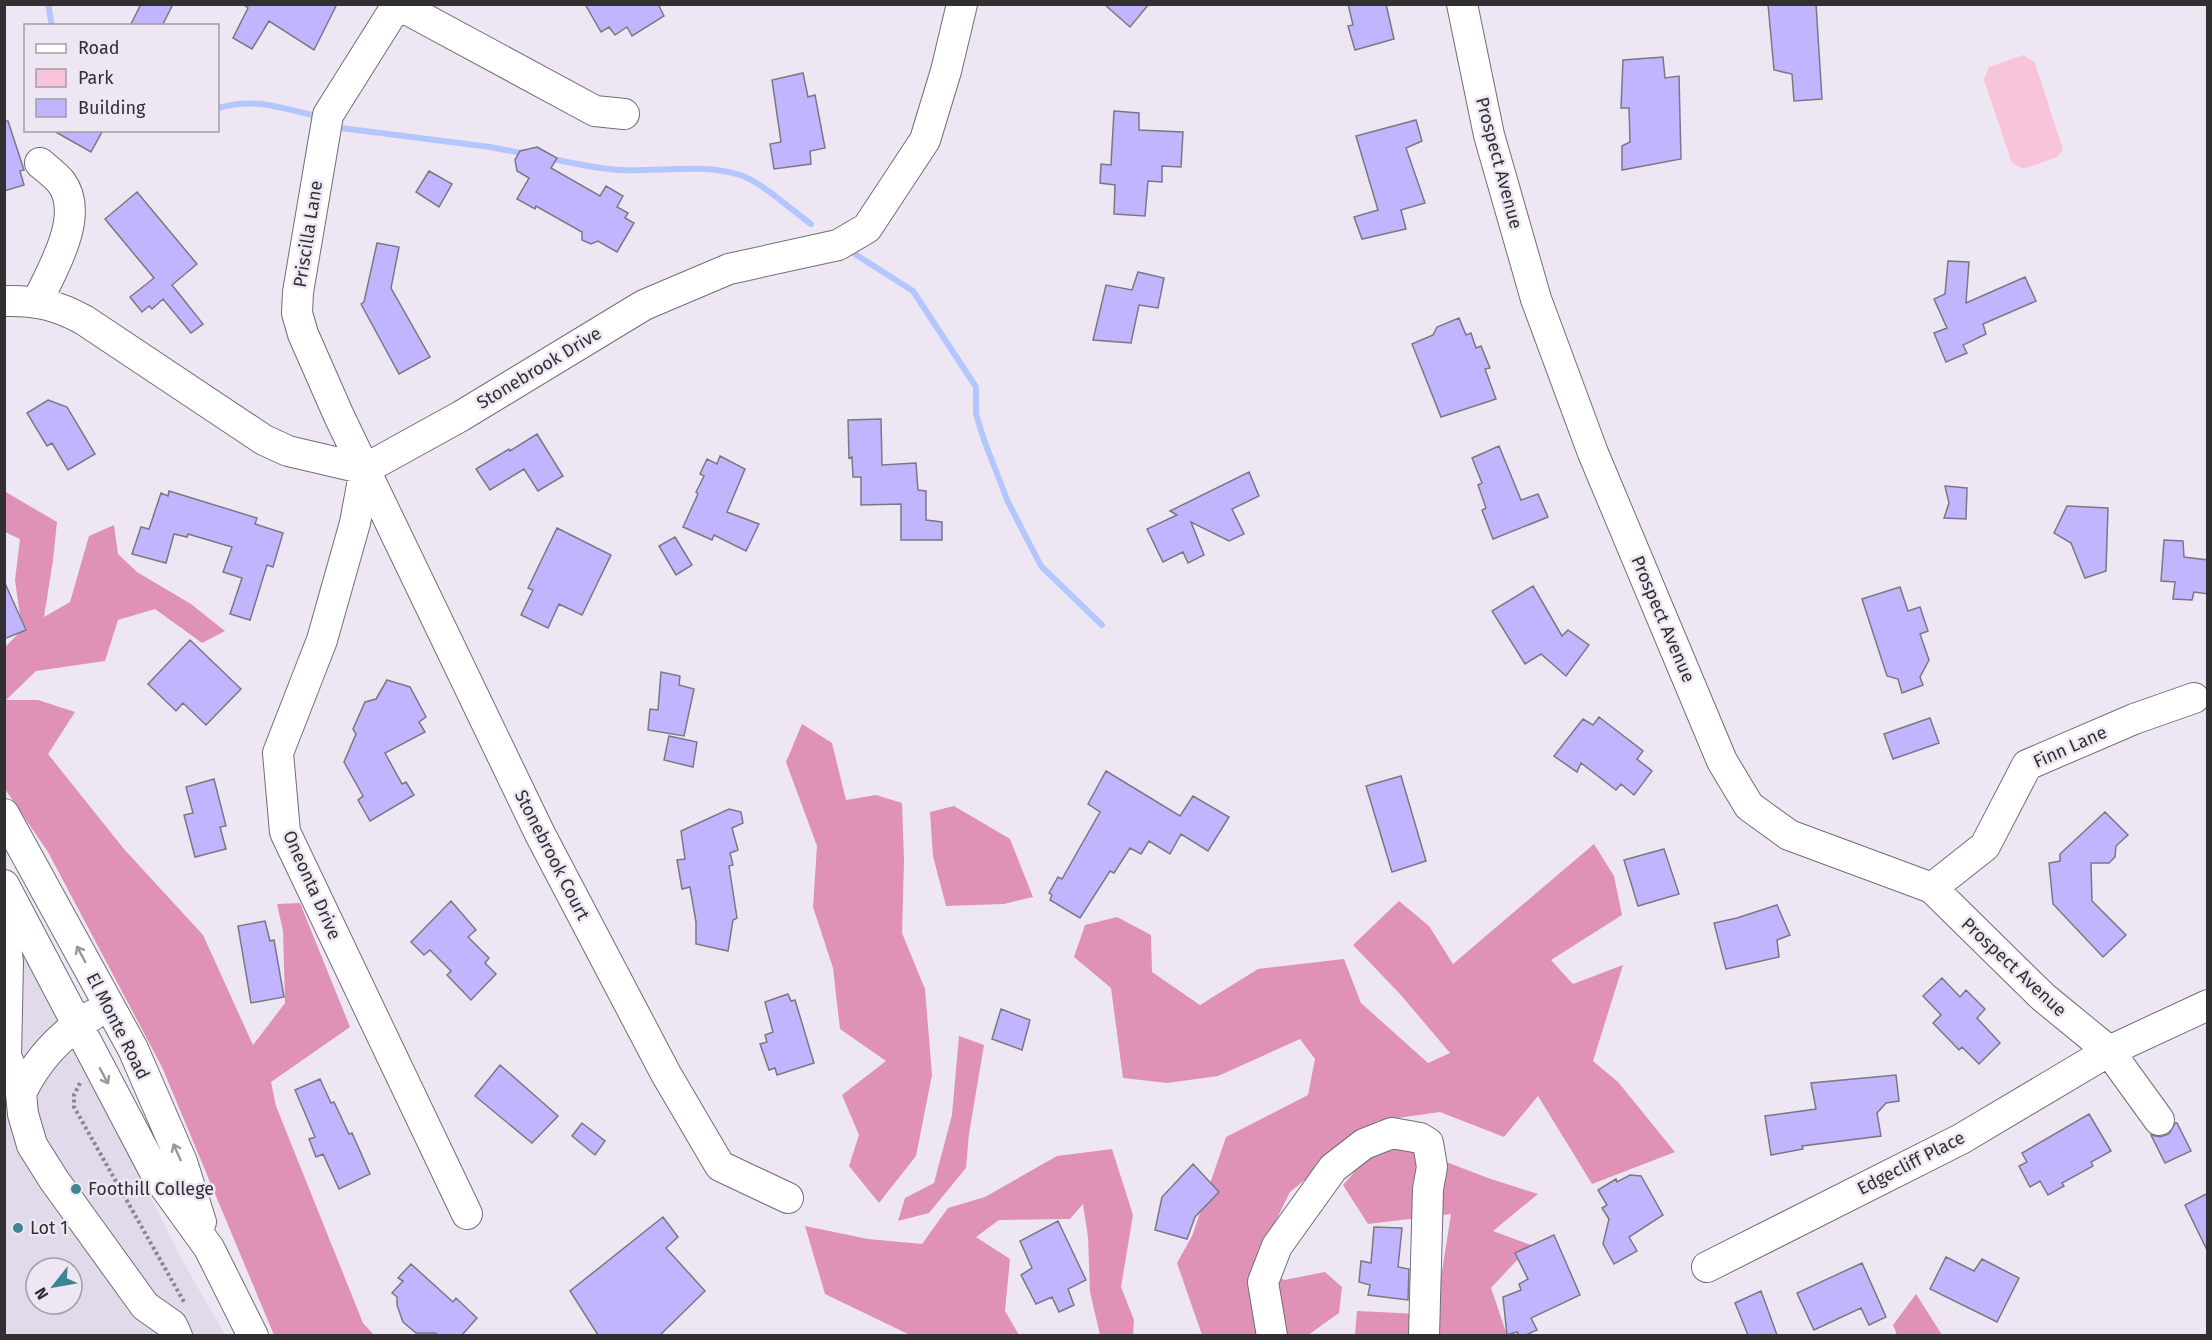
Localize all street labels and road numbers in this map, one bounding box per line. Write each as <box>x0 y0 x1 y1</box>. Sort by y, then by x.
street label: Prospect Avenue <box>1471 95 1527 231</box>
street label: Priscilla Lane <box>289 179 327 289</box>
street label: Stonebrook Drive <box>473 322 605 414</box>
street label: Prospect Avenue <box>1626 552 1700 686</box>
street label: Finn Lane <box>2030 721 2110 773</box>
street label: Stonebrook Court <box>510 786 595 924</box>
street label: Oneonta Drive <box>278 827 346 943</box>
street label: Prospect Avenue <box>1957 913 2071 1021</box>
street label: El Monte Road <box>82 969 154 1083</box>
street label: Edgecliff Place <box>1853 1126 1969 1200</box>

